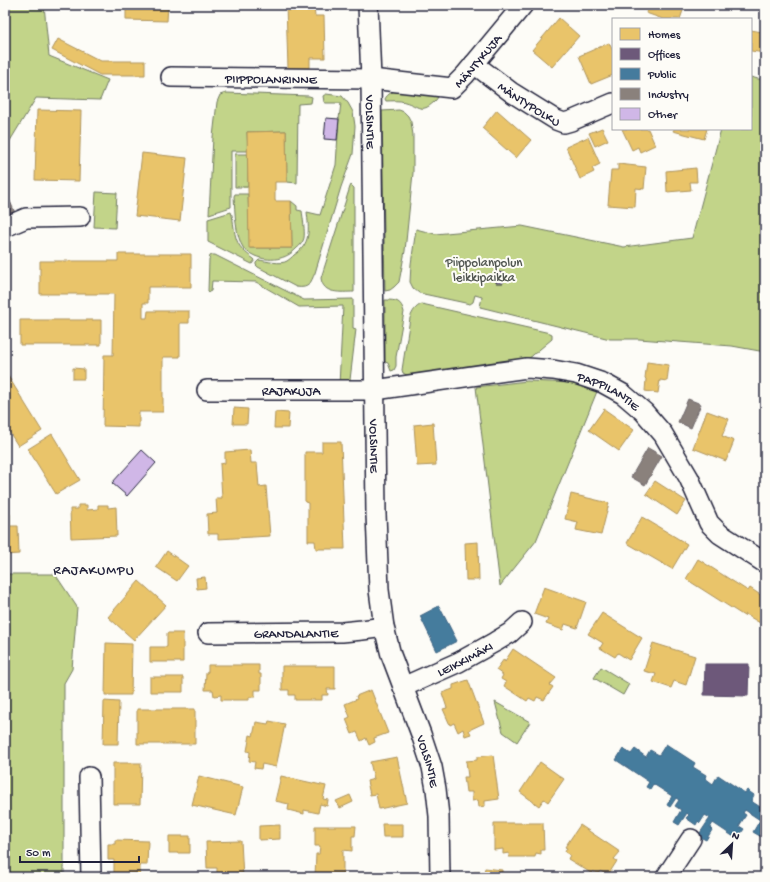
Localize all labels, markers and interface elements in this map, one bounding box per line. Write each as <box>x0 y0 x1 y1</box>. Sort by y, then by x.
legend <box>612 18 752 130</box>
text: Homes <box>648 29 681 43</box>
street label: MÄNTYKUJA <box>452 31 507 92</box>
text: Offices <box>648 49 680 63</box>
text: Public <box>647 69 677 83</box>
street label: PIIPPOLANRINNE <box>224 73 318 88</box>
street label: MÄNTYPOLKU <box>494 80 562 131</box>
text: Industry <box>648 89 689 103</box>
street label: VOLSINTIE <box>361 94 377 150</box>
text: Other <box>648 109 679 123</box>
park label: Piippolanpolun leikkipaikka <box>445 256 523 286</box>
street label: PAPPILANTIE <box>574 370 642 416</box>
street label: RAJAKUJA <box>262 385 321 400</box>
street label: VOLSINTIE <box>365 418 381 474</box>
district label: RAJAKUMPU <box>53 563 135 580</box>
street label: GRANDALANTIE <box>254 627 339 643</box>
street label: LEIKKIMÄKI <box>435 640 496 681</box>
street label: VOLSINTIE <box>412 733 441 790</box>
north arrow <box>712 824 752 864</box>
text: N <box>730 830 741 844</box>
scale bar <box>20 838 139 864</box>
text: 50 m <box>26 847 51 861</box>

